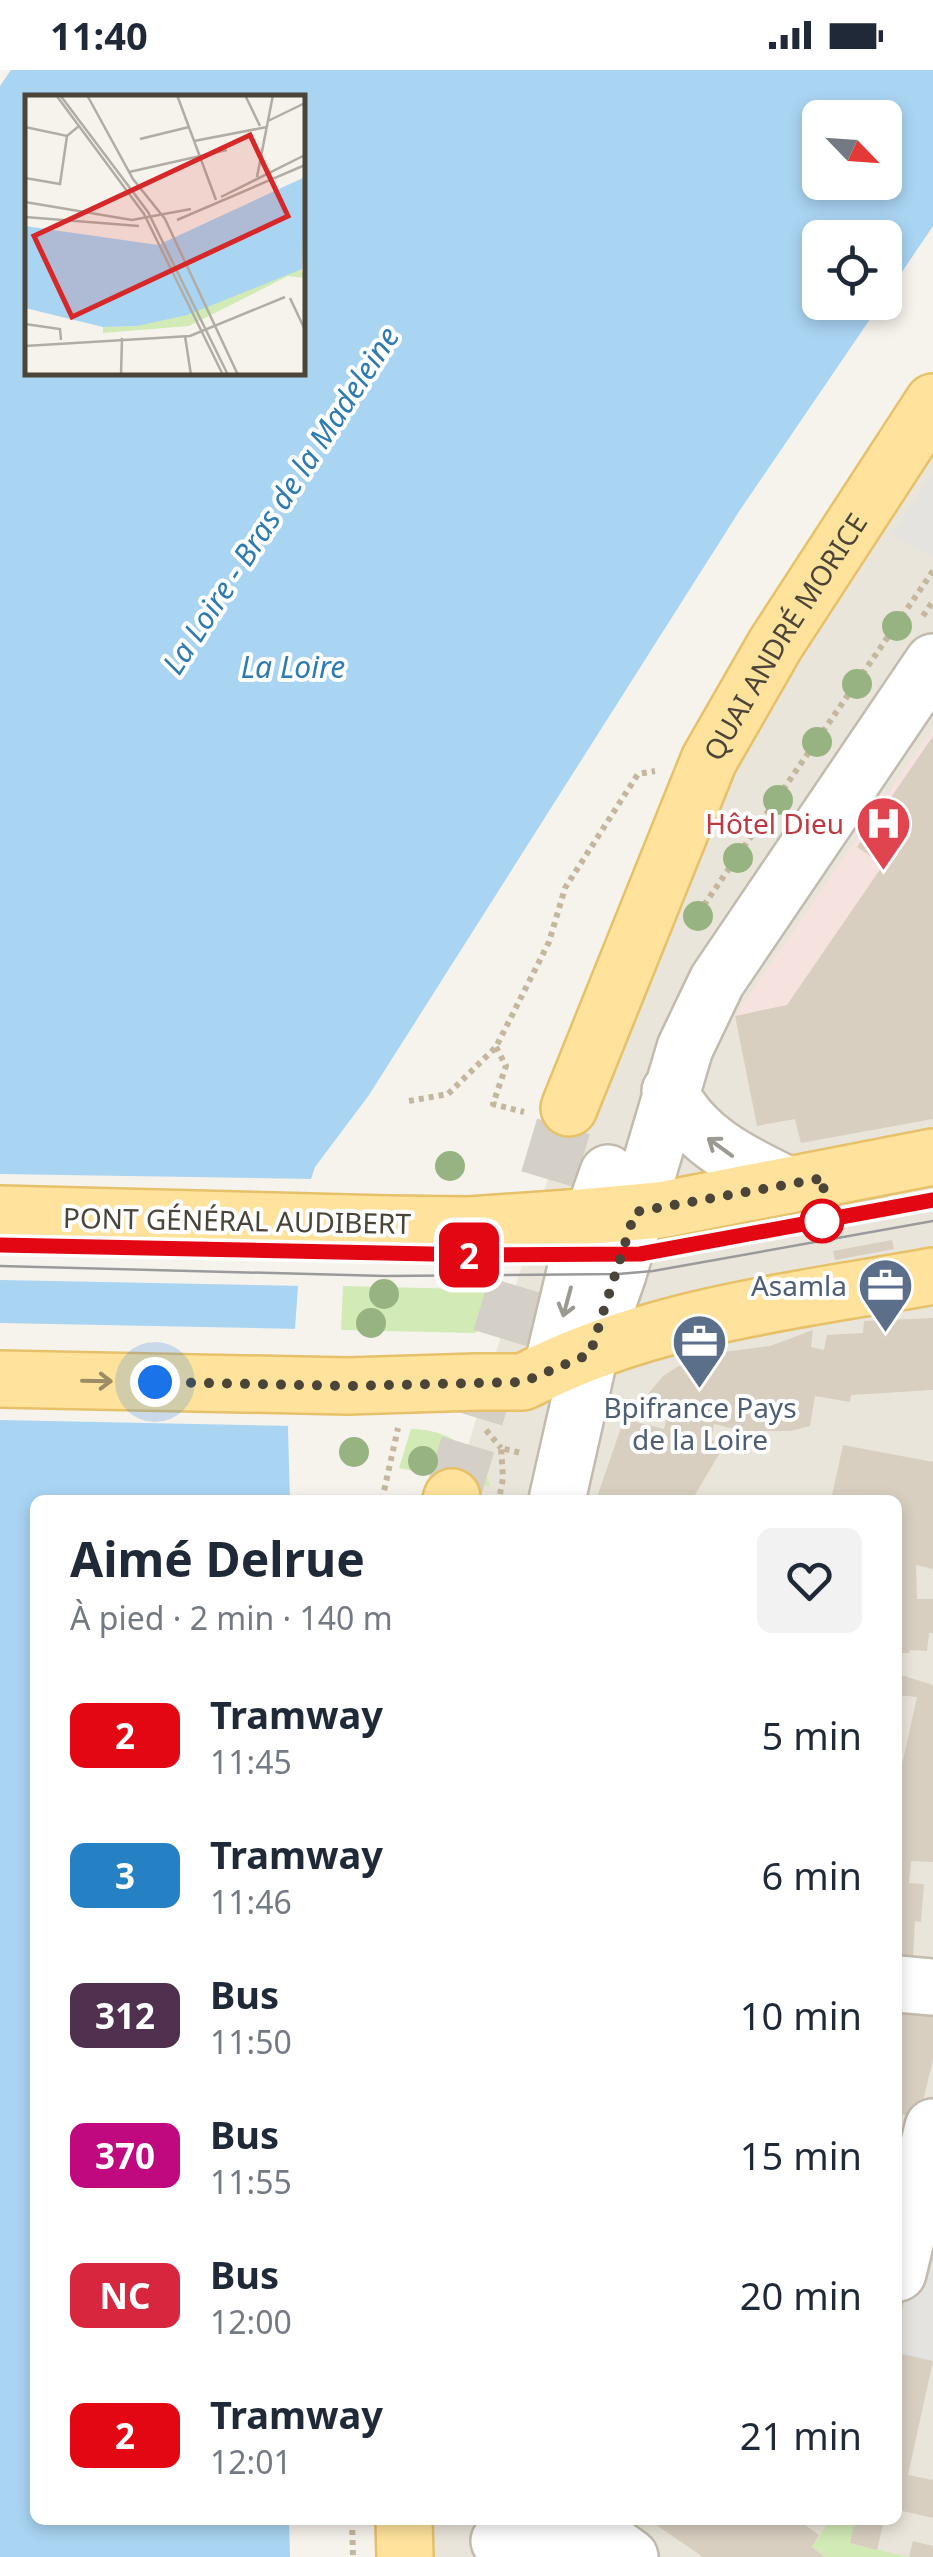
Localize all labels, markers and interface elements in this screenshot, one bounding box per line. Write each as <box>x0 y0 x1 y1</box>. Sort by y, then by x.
text: 11:40 <box>50 9 148 61</box>
inset map <box>25 95 305 375</box>
north arrow <box>802 100 902 200</box>
map controls <box>802 100 902 320</box>
button: locate <box>802 220 902 320</box>
water label: La Loire - Bras de la Madeleine <box>154 320 406 680</box>
street label: QUAI ANDRÉ MORICE <box>694 505 875 767</box>
water label: La Loire <box>241 648 345 684</box>
hospital icon: Hôtel Dieu <box>853 793 913 872</box>
place label: Hôtel Dieu <box>705 804 844 842</box>
one-way arrow <box>707 1137 734 1158</box>
street label: PONT GÉNÉRAL AUDIBERT <box>63 1198 412 1242</box>
unlabelled marker <box>801 1200 843 1242</box>
line badge: 2 <box>436 1222 502 1288</box>
text: 2 <box>459 1232 479 1279</box>
office icon: Asamla <box>856 1255 916 1334</box>
place label: Asamla <box>751 1266 847 1304</box>
one-way arrow <box>557 1286 576 1317</box>
office icon: Bpifrance Pays de la Loire <box>670 1311 730 1390</box>
your location <box>130 1357 180 1407</box>
one-way arrow <box>80 1372 113 1390</box>
place label: Bpifrance Pays de la Loire <box>603 1388 797 1458</box>
text: Aimé Delrue <box>70 1526 365 1591</box>
button: heart <box>757 1528 862 1633</box>
text: À pied · 2 min · 140 m <box>70 1596 393 1639</box>
text: Tramway <box>210 1688 383 1740</box>
text: 5 min <box>762 1709 862 1761</box>
text: 2 <box>115 1712 135 1759</box>
text: 11:45 <box>210 1740 292 1783</box>
text: Tramway <box>210 1828 383 1880</box>
text: 6 min <box>762 1849 862 1901</box>
text: 3 <box>115 1852 135 1899</box>
text: 11:46 <box>210 1880 292 1923</box>
text: Bus <box>210 1968 279 2020</box>
text: 10 min <box>740 1989 862 2041</box>
text: 312 <box>95 1992 155 2039</box>
text: 11:50 <box>210 2020 292 2063</box>
text: Bus <box>210 2108 279 2160</box>
text: 15 min <box>740 2129 862 2181</box>
text: 370 <box>95 2132 155 2179</box>
text: 11:55 <box>210 2160 292 2203</box>
text: Bus <box>210 2248 279 2300</box>
text: 20 min <box>740 2269 862 2321</box>
text: NC <box>100 2272 150 2319</box>
text: 12:00 <box>210 2300 292 2343</box>
text: Tramway <box>210 2388 383 2440</box>
text: 21 min <box>740 2409 862 2461</box>
text: 2 <box>115 2412 135 2459</box>
text: 12:01 <box>210 2440 292 2483</box>

